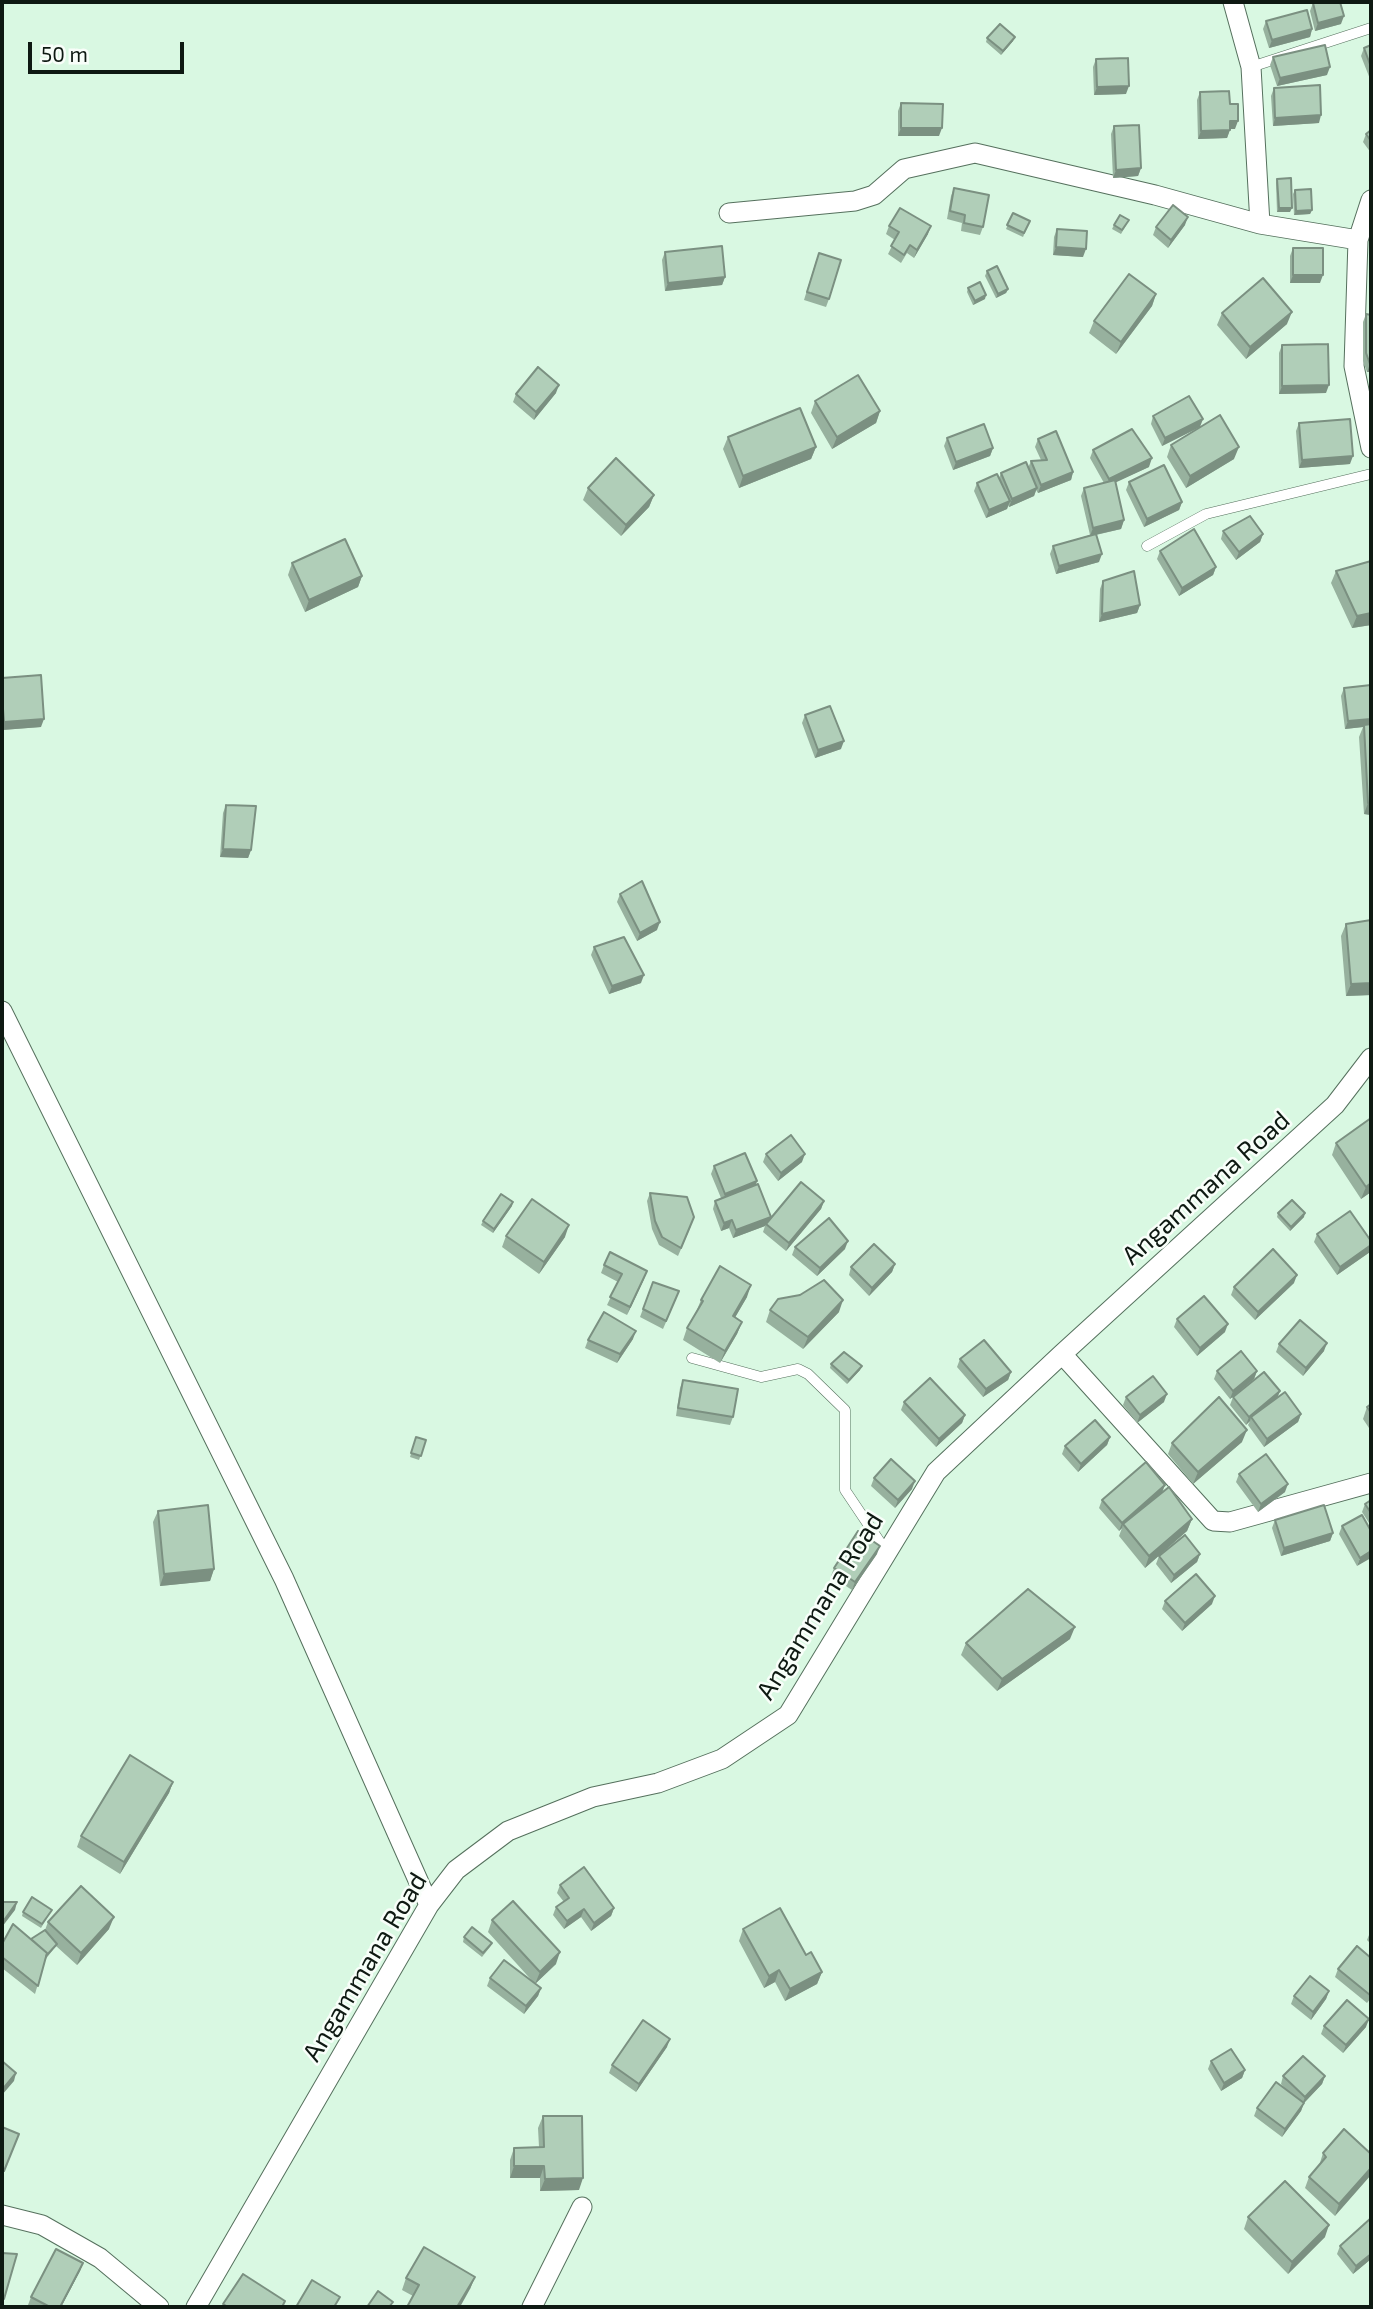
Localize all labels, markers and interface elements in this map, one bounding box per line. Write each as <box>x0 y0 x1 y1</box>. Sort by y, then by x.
scale bar <box>32 28 187 72</box>
text: 50 m <box>41 41 88 66</box>
street label: Angammana Road <box>1116 1105 1296 1271</box>
street label: Angammana Road <box>750 1507 890 1705</box>
street label: Angammana Road <box>296 1867 434 2067</box>

